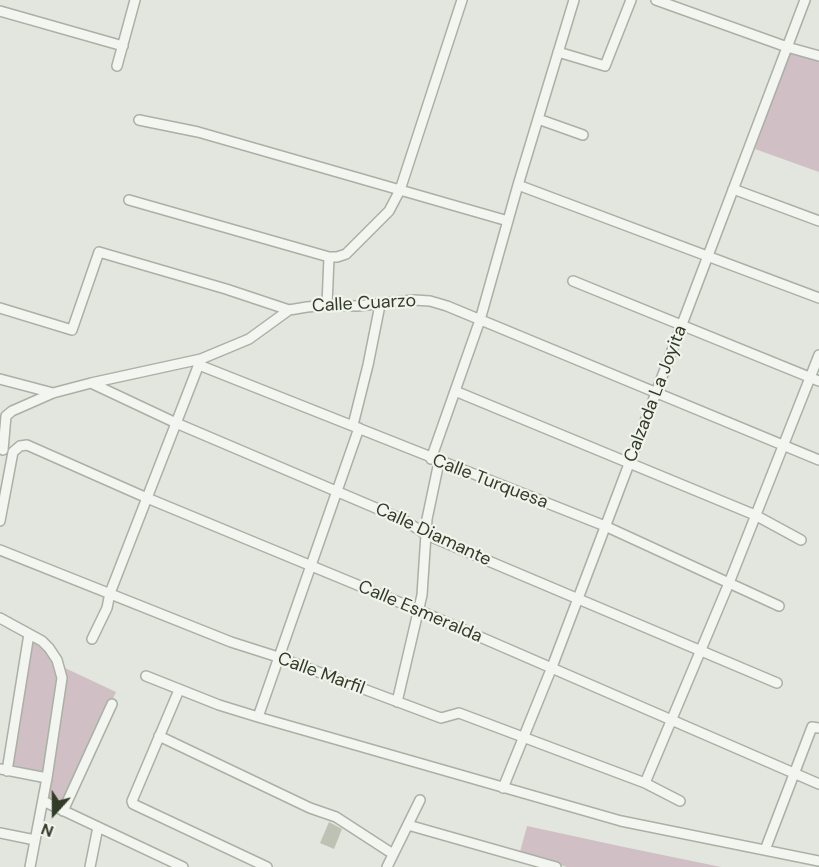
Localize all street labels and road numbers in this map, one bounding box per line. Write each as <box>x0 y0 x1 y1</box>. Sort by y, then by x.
street label: Calle Cuarzo <box>311 290 417 318</box>
street label: Calzada La Joyita <box>620 323 692 465</box>
street label: Calle Turquesa <box>429 450 551 514</box>
street label: Calle Diamante <box>372 499 494 571</box>
street label: Calle Esmeralda <box>355 576 485 648</box>
street label: Calle Marfil <box>274 648 368 700</box>

